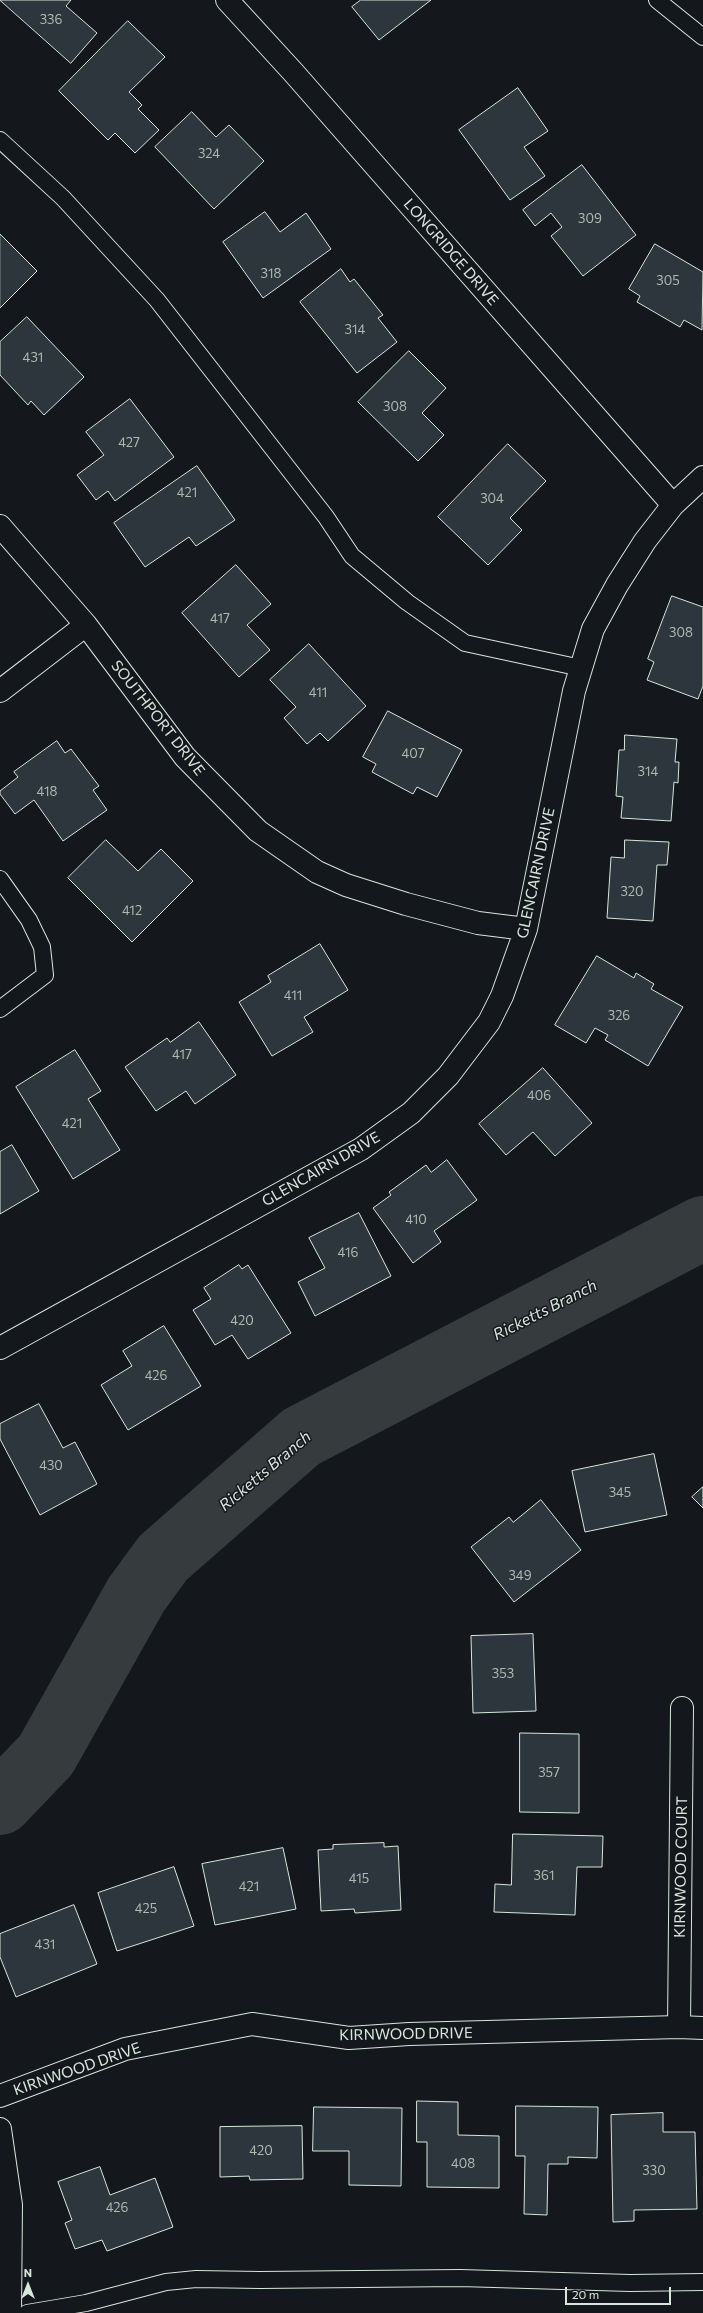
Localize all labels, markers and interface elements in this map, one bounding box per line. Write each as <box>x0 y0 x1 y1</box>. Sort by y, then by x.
house number: 336 <box>40 12 62 28</box>
house number: 324 <box>198 146 220 162</box>
street label: LONGRIDGE DRIVE <box>400 195 502 309</box>
house number: 309 <box>578 211 602 227</box>
house number: 318 <box>261 266 281 282</box>
house number: 305 <box>656 273 680 289</box>
house number: 314 <box>345 322 365 338</box>
house number: 431 <box>23 350 43 366</box>
house number: 308 <box>383 399 407 415</box>
house number: 427 <box>118 435 140 451</box>
house number: 421 <box>177 485 197 501</box>
house number: 304 <box>480 491 504 507</box>
house number: 417 <box>210 611 230 627</box>
house number: 308 <box>669 625 693 641</box>
street label: SOUTHPORT DRIVE <box>107 657 209 779</box>
house number: 411 <box>309 685 327 701</box>
house number: 407 <box>401 746 425 762</box>
house number: 314 <box>638 764 658 780</box>
house number: 418 <box>37 784 57 800</box>
street label: GLENCAIRN DRIVE <box>513 806 559 940</box>
house number: 320 <box>620 884 644 900</box>
house number: 412 <box>122 903 142 919</box>
house number: 411 <box>284 988 302 1004</box>
house number: 326 <box>608 1008 630 1024</box>
house number: 417 <box>172 1047 192 1063</box>
house number: 406 <box>527 1088 551 1104</box>
house number: 421 <box>62 1116 82 1132</box>
street label: GLENCAIRN DRIVE <box>259 1128 383 1210</box>
house number: 410 <box>405 1212 427 1228</box>
house number: 416 <box>338 1245 358 1261</box>
water label: Ricketts Branch <box>490 1276 600 1344</box>
house number: 420 <box>230 1313 254 1329</box>
house number: 426 <box>145 1368 167 1384</box>
water label: Ricketts Branch <box>215 1427 315 1515</box>
house number: 430 <box>39 1458 63 1474</box>
house number: 345 <box>609 1485 631 1501</box>
house number: 349 <box>508 1568 532 1584</box>
house number: 353 <box>492 1666 514 1682</box>
house number: 357 <box>538 1765 560 1781</box>
street label: KIRNWOOD COURT <box>671 1796 691 1938</box>
house number: 361 <box>534 1868 554 1884</box>
house number: 415 <box>349 1871 369 1887</box>
house number: 421 <box>239 1879 259 1895</box>
house number: 425 <box>135 1901 157 1917</box>
house number: 431 <box>35 1937 55 1953</box>
street label: KIRNWOOD DRIVE <box>339 2024 473 2044</box>
street label: KIRNWOOD DRIVE <box>11 2039 143 2099</box>
house number: 420 <box>249 2143 273 2159</box>
house number: 408 <box>451 2156 475 2172</box>
house number: 330 <box>642 2163 666 2179</box>
house number: 426 <box>106 2200 128 2216</box>
north arrow <box>8 2265 48 2305</box>
text: N <box>24 2266 32 2279</box>
scale bar <box>567 2279 673 2305</box>
text: 20 m <box>572 2287 599 2301</box>

